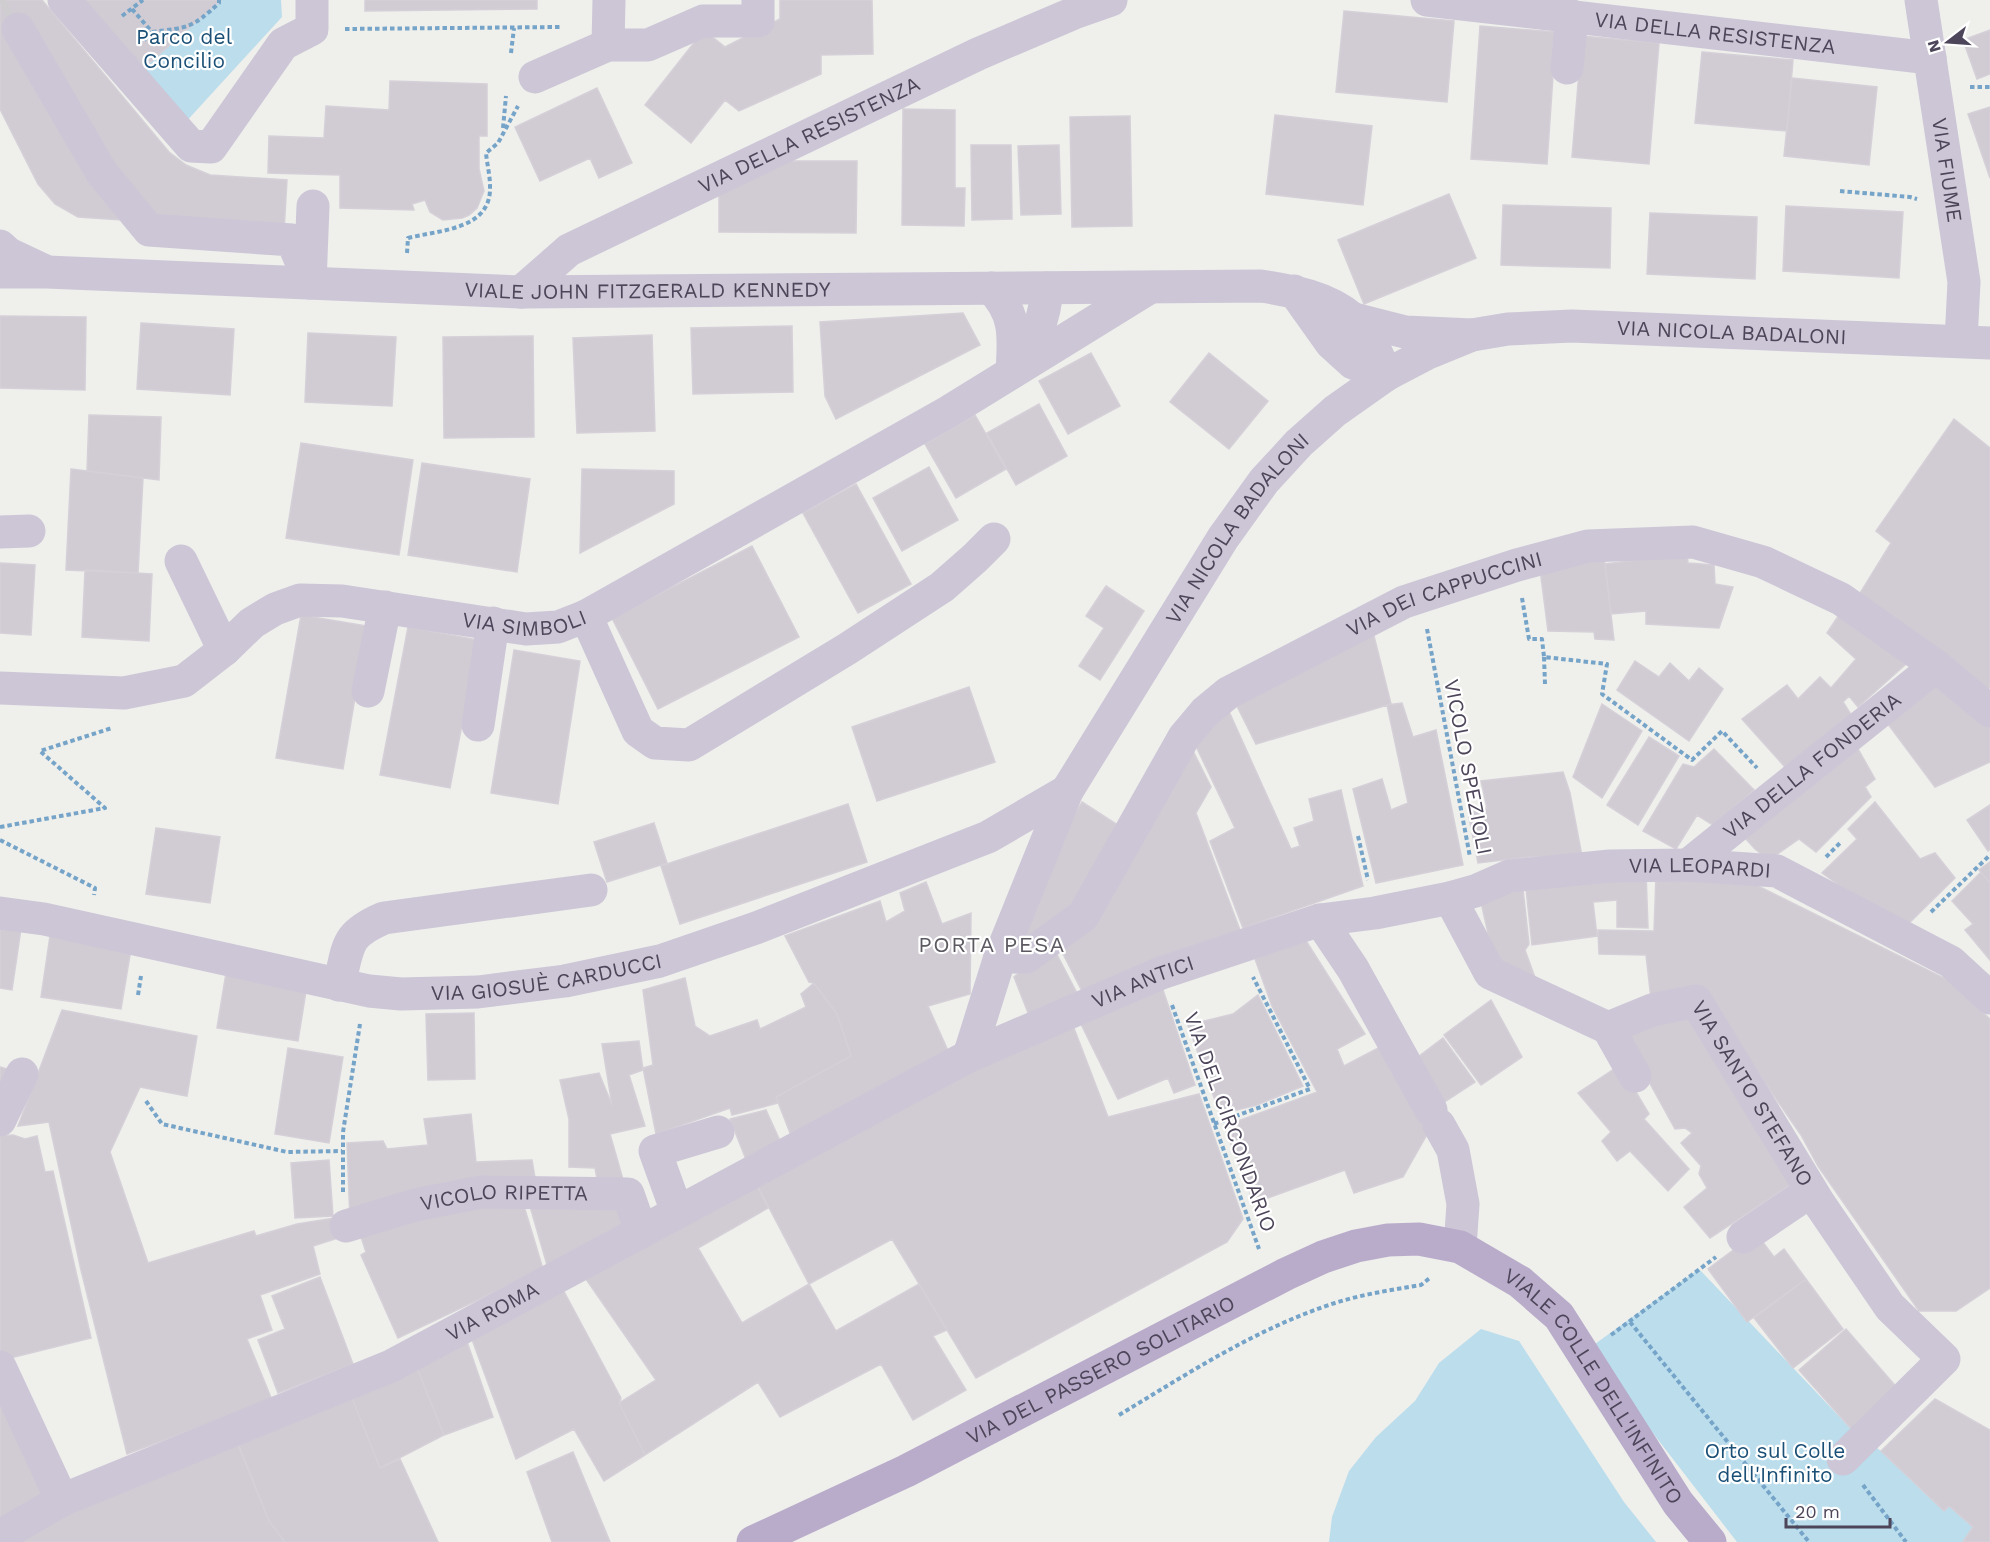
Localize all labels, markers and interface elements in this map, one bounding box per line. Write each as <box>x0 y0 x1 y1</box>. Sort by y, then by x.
street label: VIA DELLA RESISTENZA <box>1593 6 1837 59</box>
north arrow <box>1918 12 1978 72</box>
park label: Parco del Concilio <box>136 24 233 73</box>
text: N <box>1923 38 1945 55</box>
street label: VIA DELLA RESISTENZA <box>694 71 924 198</box>
street label: VIA FIUME <box>1927 116 1968 224</box>
street label: VIALE JOHN FITZGERALD KENNEDY <box>464 276 831 304</box>
street label: VIA NICOLA BADALONI <box>1616 315 1847 349</box>
street label: VIA NICOLA BADALONI <box>1160 427 1314 629</box>
street label: VIA DEI CAPPUCCINI <box>1342 546 1545 642</box>
street label: VIA SIMBOLI <box>461 604 590 641</box>
street label: VICOLO SPEZIOLI <box>1439 677 1498 857</box>
street label: VIA DELLA FONDERIA <box>1718 687 1906 844</box>
street label: VIA LEOPARDI <box>1628 852 1772 883</box>
district label: PORTA PESA <box>918 932 1066 957</box>
street label: VIA GIOSUÈ CARDUCCI <box>431 948 664 1005</box>
street label: VIA ANTICI <box>1088 950 1197 1013</box>
street label: VIA SANTO STEFANO <box>1687 996 1819 1191</box>
street label: VIA DEL CIRCONDARIO <box>1179 1008 1282 1235</box>
street label: VICOLO RIPETTA <box>418 1179 588 1216</box>
street label: VIALE COLLE DELL'INFINITO <box>1500 1262 1688 1509</box>
street label: VIA ROMA <box>442 1276 543 1346</box>
street label: VIA DEL PASSERO SOLITARIO <box>962 1290 1239 1449</box>
park label: Orto sul Colle dell'Infinito <box>1705 1438 1845 1487</box>
scale bar <box>1786 1491 1890 1529</box>
text: 20 m <box>1795 1501 1840 1522</box>

